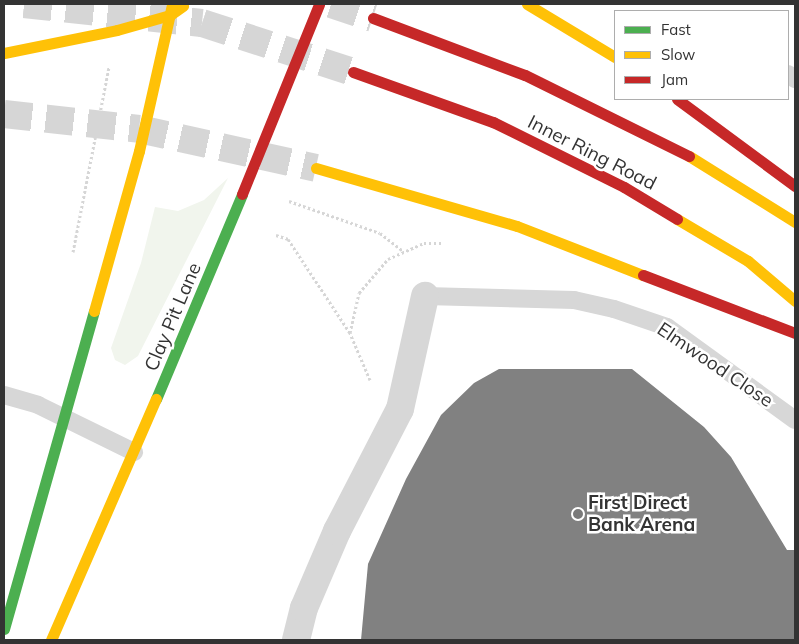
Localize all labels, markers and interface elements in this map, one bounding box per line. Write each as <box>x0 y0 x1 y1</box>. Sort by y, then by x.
legend <box>614 10 789 100</box>
text: Fast <box>661 20 691 39</box>
text: Slow <box>661 45 695 64</box>
text: Jam <box>661 70 688 89</box>
street label: Inner Ring Road <box>524 111 660 195</box>
street label: Clay Pit Lane <box>140 259 206 375</box>
street label: Elmwood Close <box>653 318 777 412</box>
place label: First Direct Bank Arena <box>588 492 695 536</box>
marker: First Direct Bank Arena <box>572 508 584 520</box>

